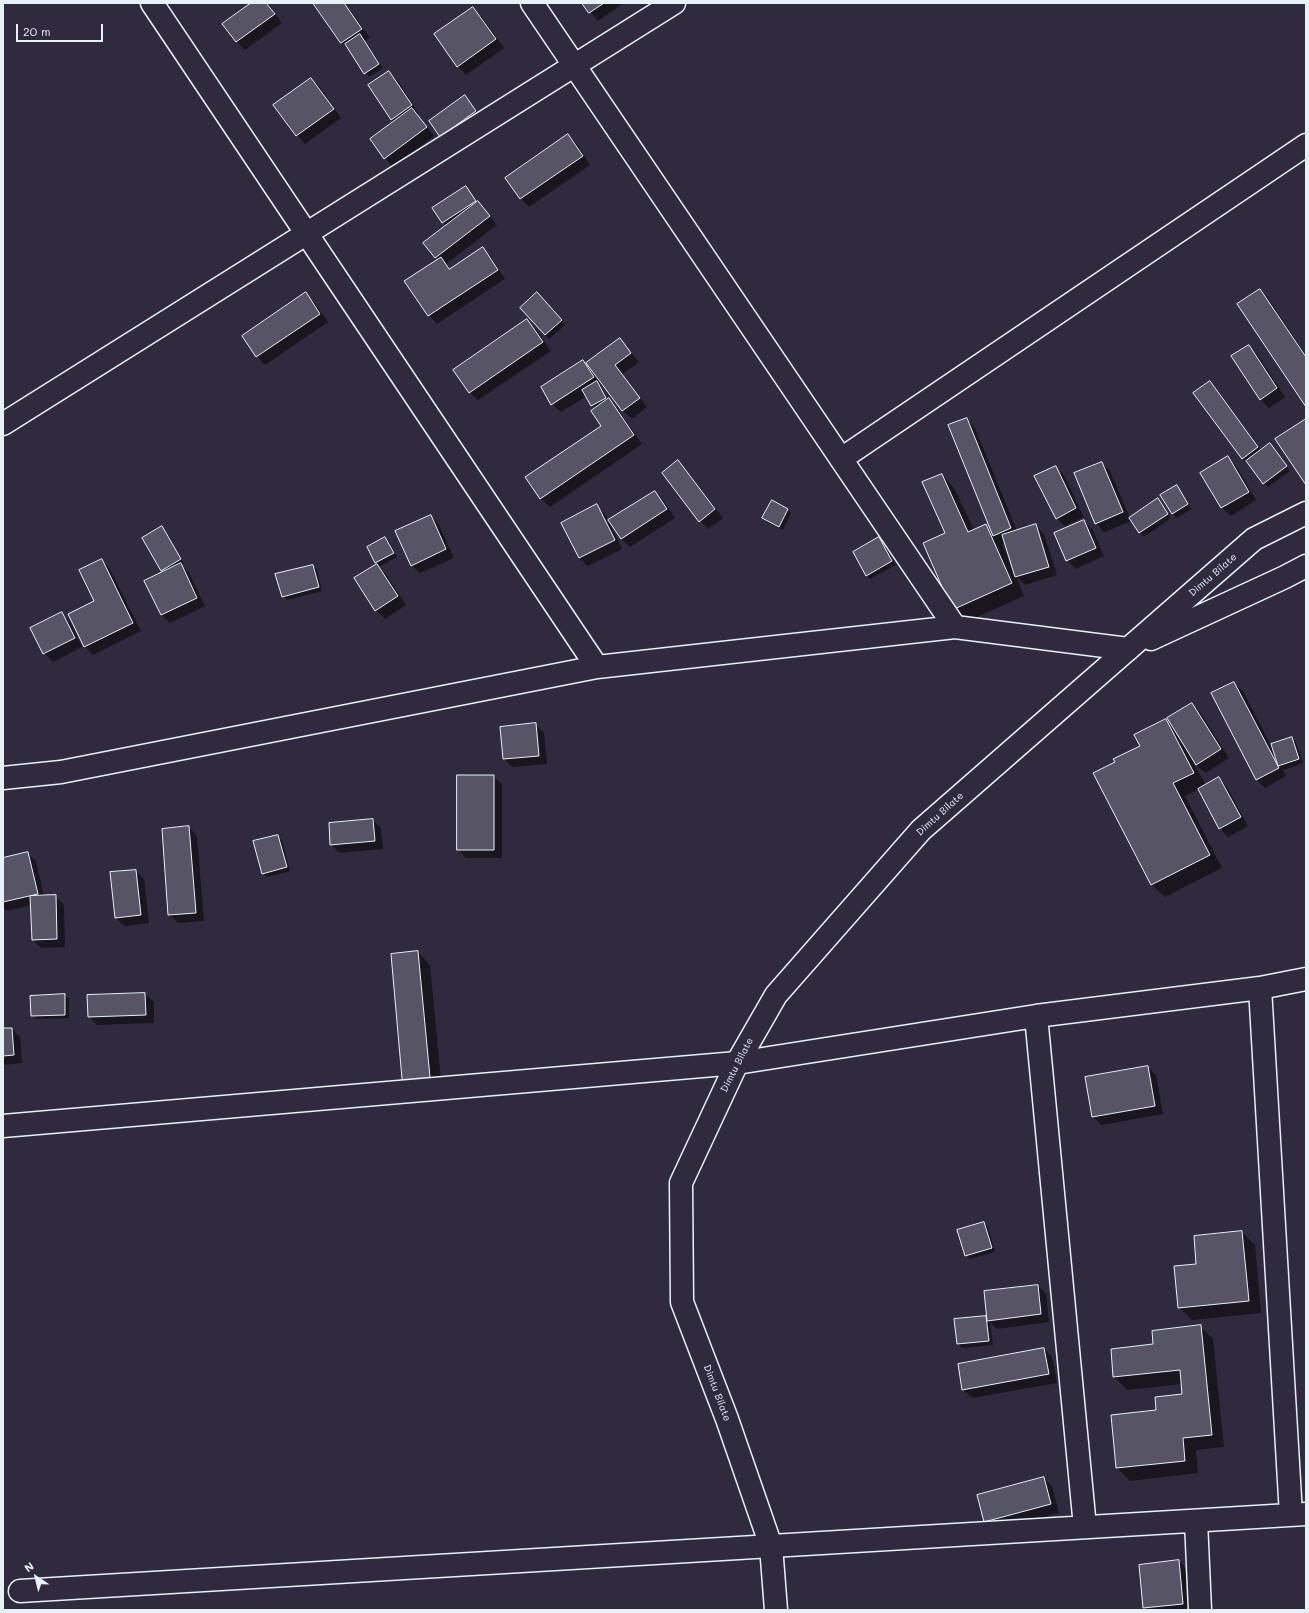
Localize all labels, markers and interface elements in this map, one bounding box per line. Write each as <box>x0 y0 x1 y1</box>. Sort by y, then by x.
scale bar <box>18 16 105 42</box>
text: 20 m <box>23 23 51 39</box>
street label: Dimtu Bilate <box>1187 551 1239 599</box>
street label: Dimtu Bilate <box>914 790 966 838</box>
street label: Dimtu Bilate <box>718 1036 756 1094</box>
street label: Dimtu Bilate <box>701 1363 733 1423</box>
north arrow <box>16 1557 56 1597</box>
text: N <box>21 1558 37 1575</box>

